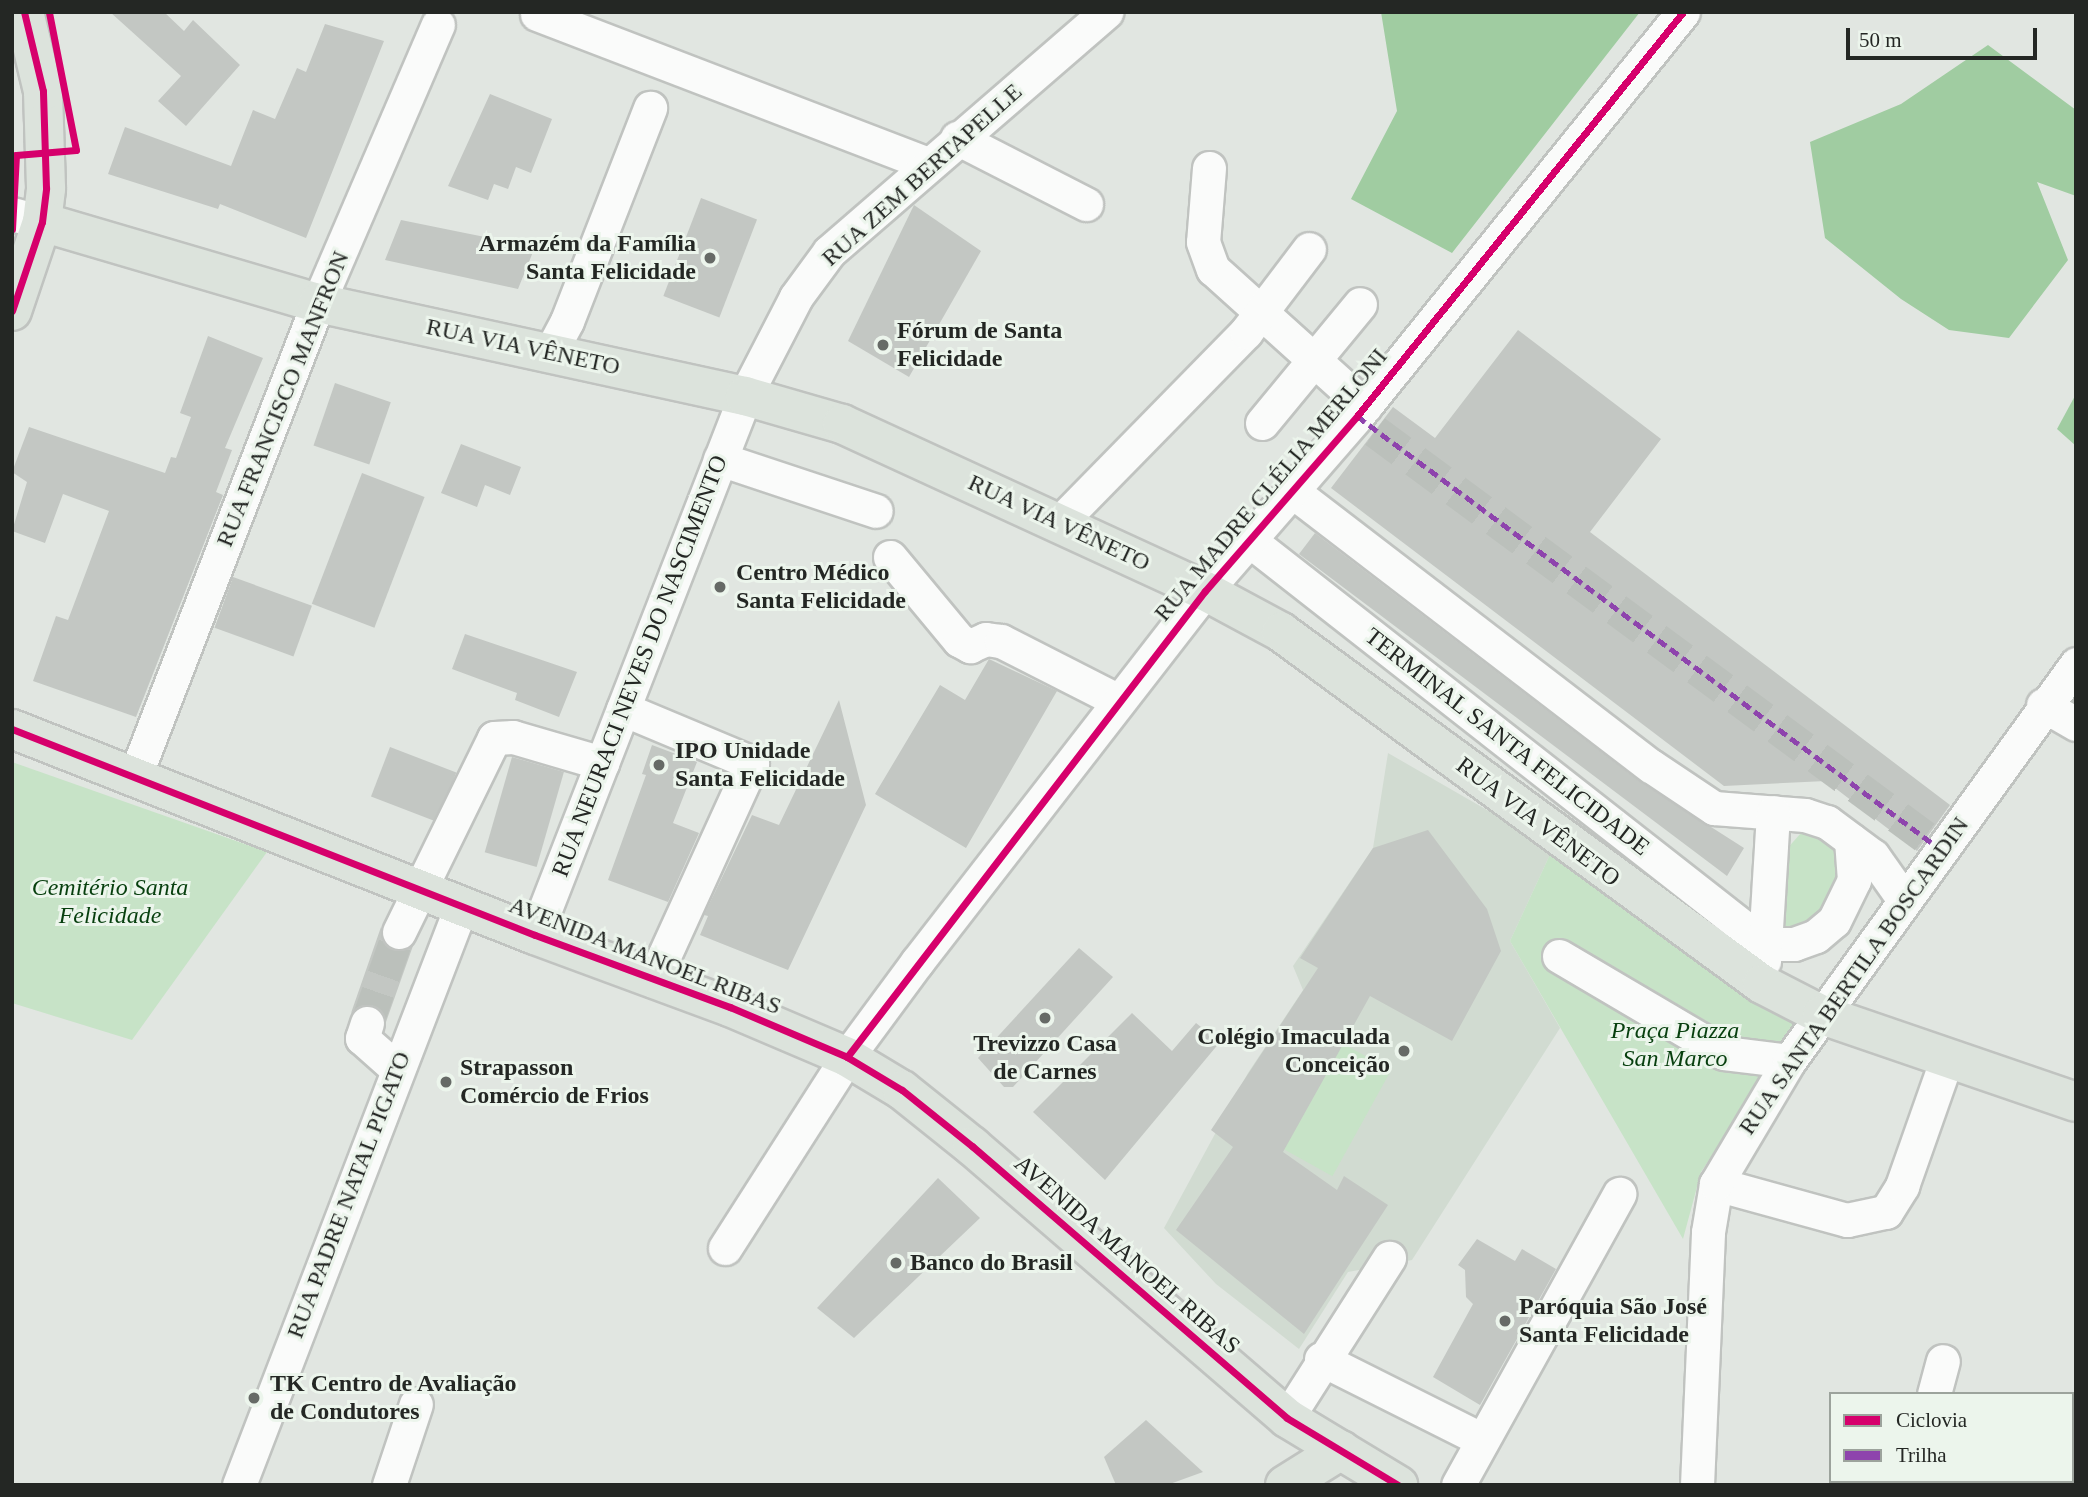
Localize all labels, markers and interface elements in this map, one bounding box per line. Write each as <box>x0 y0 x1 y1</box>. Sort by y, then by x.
scale bar <box>1850 14 2041 58</box>
text: 50 m <box>1859 28 1902 52</box>
street label: RUA ZEM BERTAPELLE <box>816 77 1028 273</box>
place label: Armazém da Família Santa Felicidade <box>479 230 696 286</box>
street label: RUA FRANCISCO MANFRON <box>210 246 356 552</box>
marker: Armazém da Família Santa Felicidade <box>702 250 718 266</box>
street label: RUA VIA VÊNETO <box>422 312 624 382</box>
place label: Fórum de Santa Felicidade <box>897 317 1062 373</box>
marker: Fórum de Santa Felicidade <box>875 337 891 353</box>
street label: RUA MADRE CLÉLIA MERLONI <box>1147 342 1395 628</box>
street label: RUA NEURACI NEVES DO NASCIMENTO <box>546 451 734 881</box>
street label: RUA VIA VÊNETO <box>962 468 1156 578</box>
place label: Centro Médico Santa Felicidade <box>736 559 906 615</box>
marker: Centro Médico Santa Felicidade <box>710 577 730 597</box>
street label: TERMINAL SANTA FELICIDADE <box>1358 621 1656 863</box>
place label: IPO Unidade Santa Felicidade <box>675 737 845 793</box>
street label: RUA VIA VÊNETO <box>1449 750 1627 894</box>
marker: IPO Unidade Santa Felicidade <box>649 755 669 775</box>
street label: RUA SANTA BERTILA BOSCARDIN <box>1732 810 1976 1142</box>
park label: Cemitério Santa Felicidade <box>32 874 188 930</box>
street label: AVENIDA MANOEL RIBAS <box>504 890 786 1022</box>
marker: Trevizzo Casa de Carnes <box>1037 1010 1053 1026</box>
park label: Praça Piazza San Marco <box>1611 1017 1739 1073</box>
place label: Colégio Imaculada Conceição <box>1197 1023 1390 1079</box>
place label: Trevizzo Casa de Carnes <box>973 1030 1117 1086</box>
marker: Colégio Imaculada Conceição <box>1396 1043 1412 1059</box>
street label: RUA PADRE NATAL PIGATO <box>281 1047 417 1343</box>
place label: Strapasson Comércio de Frios <box>460 1054 649 1110</box>
marker: Strapasson Comércio de Frios <box>438 1074 454 1090</box>
street label: AVENIDA MANOEL RIBAS <box>1008 1148 1246 1362</box>
place label: Banco do Brasil <box>910 1249 1073 1277</box>
marker: Banco do Brasil <box>888 1255 904 1271</box>
place label: Paróquia São José Santa Felicidade <box>1519 1293 1707 1349</box>
marker: Paróquia São José Santa Felicidade <box>1497 1313 1513 1329</box>
place label: TK Centro de Avaliação de Condutores <box>270 1370 518 1426</box>
marker: TK Centro de Avaliação de Condutores <box>244 1388 264 1408</box>
legend <box>1829 1392 2074 1483</box>
text: Ciclovia <box>1896 1408 1967 1432</box>
text: Trilha <box>1896 1443 1947 1467</box>

